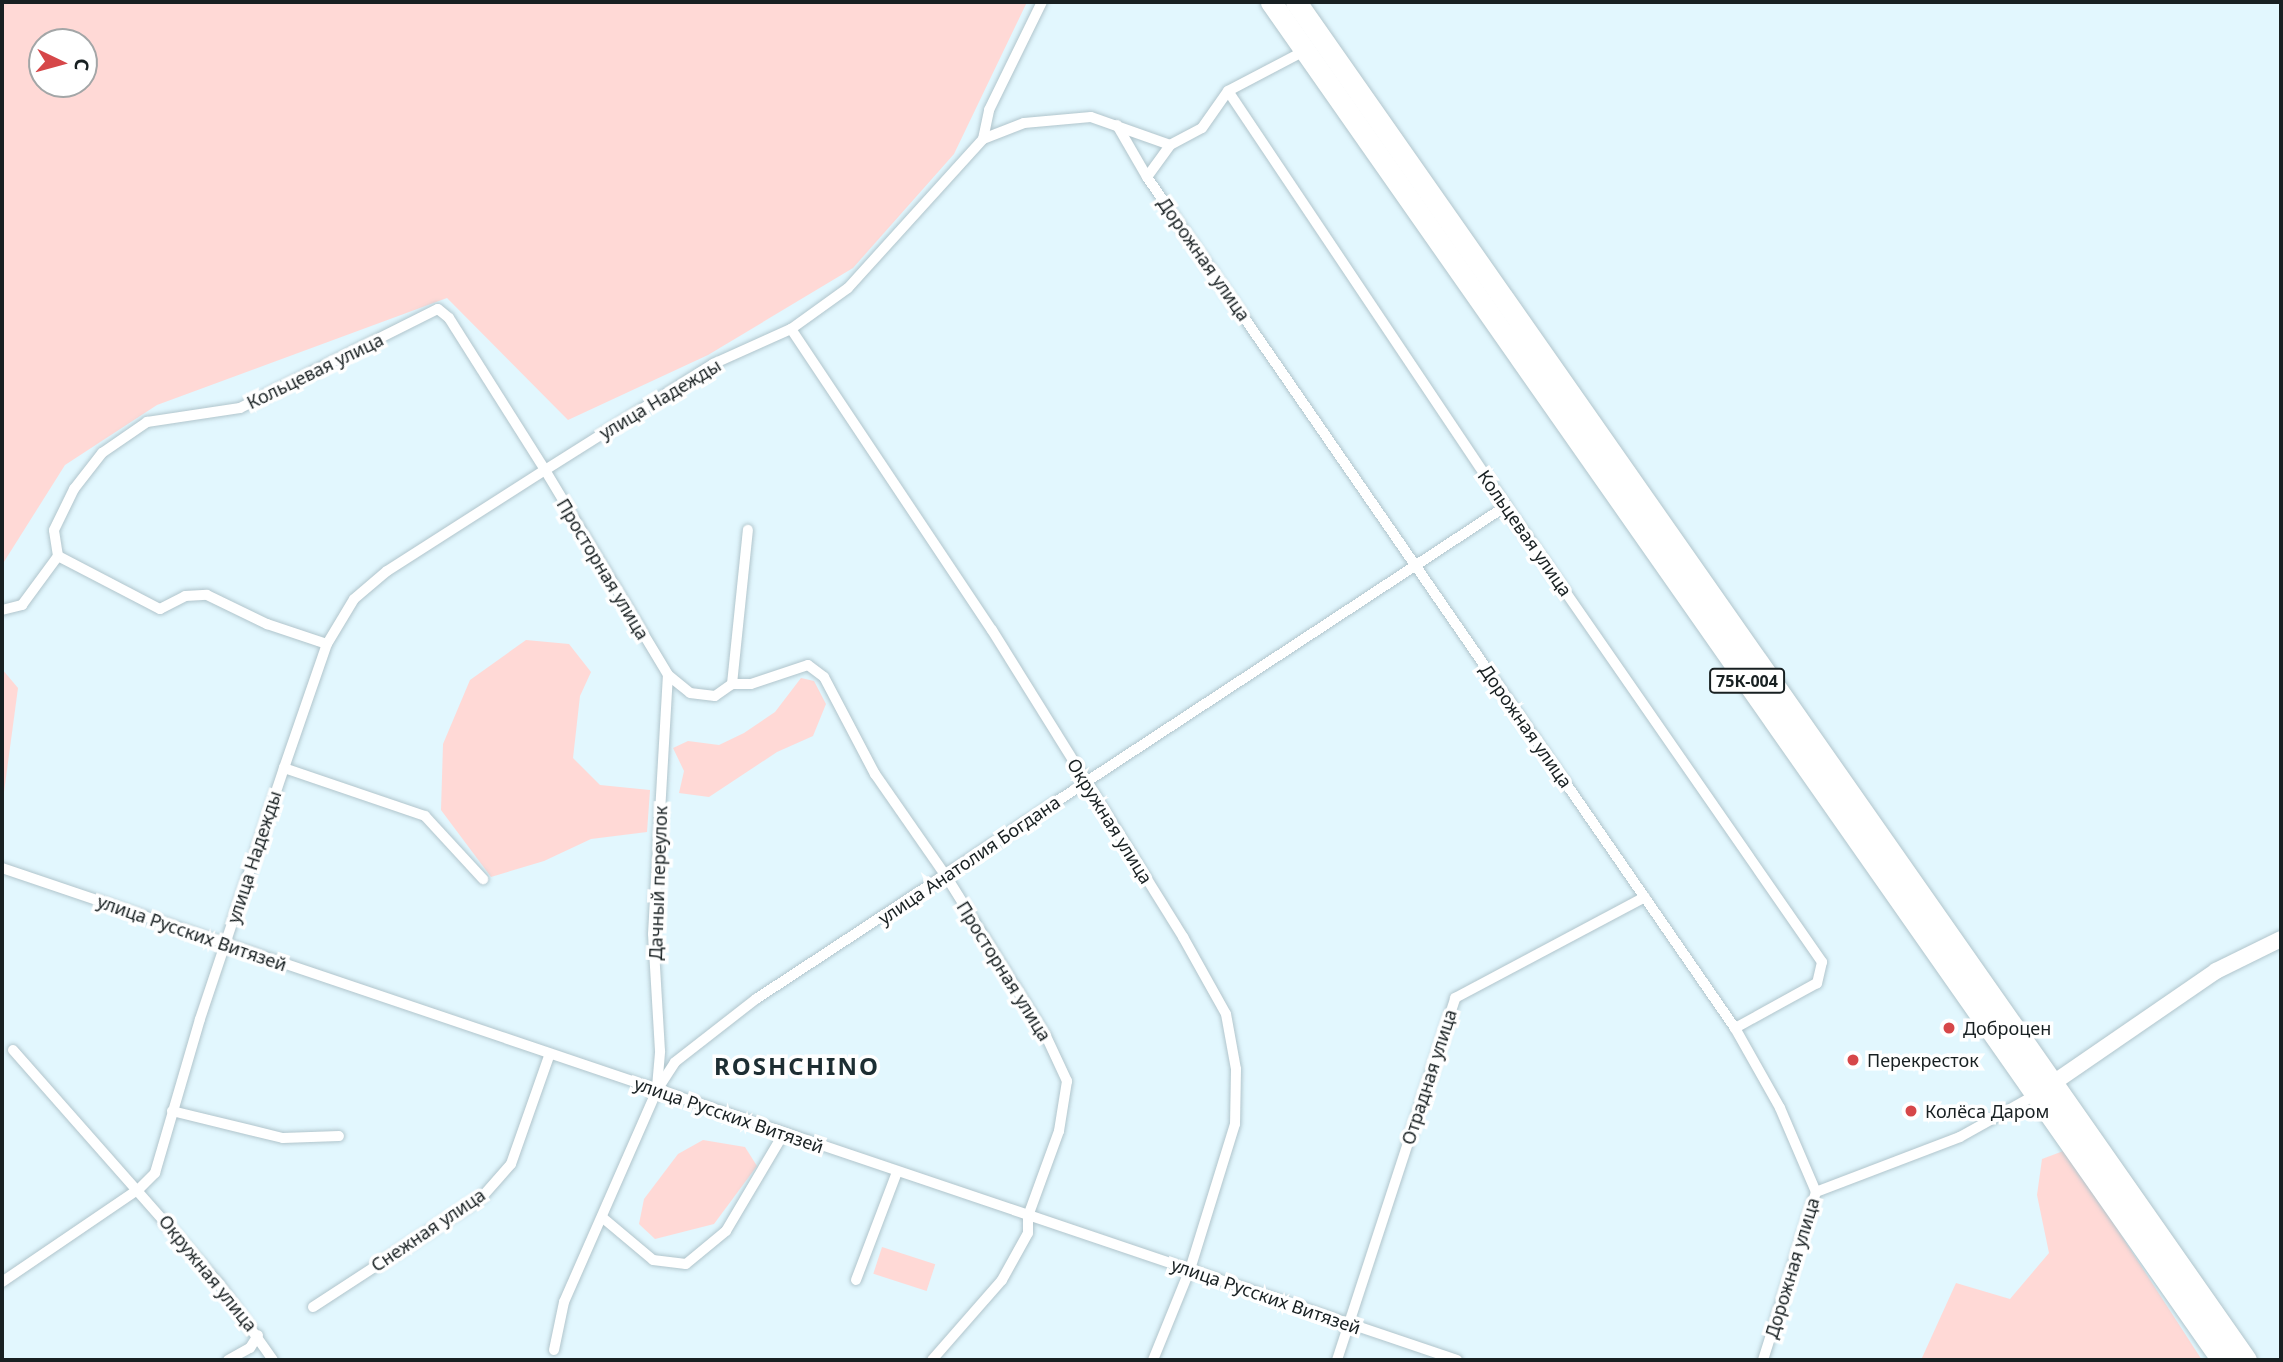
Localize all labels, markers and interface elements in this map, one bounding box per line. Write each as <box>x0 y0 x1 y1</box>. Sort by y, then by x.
north arrow <box>28 28 98 98</box>
text: С <box>68 57 95 72</box>
street label: Дорожная улица <box>1153 193 1255 325</box>
street label: Кольцевая улица <box>243 329 387 413</box>
street label: улица Надежды <box>595 354 725 444</box>
street label: Кольцевая улица <box>1473 466 1577 600</box>
street label: Просторная улица <box>552 495 654 643</box>
street label: Дорожная улица <box>1475 660 1577 792</box>
road number: 75К-004 <box>1708 668 1786 694</box>
street label: Окружная улица <box>1063 754 1157 888</box>
street label: улица Надежды <box>222 788 286 926</box>
street label: улица Анатолия Богдана <box>874 791 1064 929</box>
street label: Дачный переулок <box>645 805 671 961</box>
street label: улица Русских Витязей <box>94 890 290 976</box>
street label: Просторная улица <box>952 897 1056 1045</box>
street label: Отрадная улица <box>1397 1007 1461 1147</box>
place label: Доброцен <box>1963 1017 2051 1039</box>
marker: Доброцен <box>1941 1020 1957 1036</box>
place label: Перекресток <box>1867 1049 1979 1071</box>
district label: ROSHCHINO <box>715 1052 879 1080</box>
marker: Перекресток <box>1845 1052 1861 1068</box>
street label: улица Русских Витязей <box>631 1072 827 1158</box>
place label: Колёса Даром <box>1925 1100 2049 1122</box>
marker: Колёса Даром <box>1903 1103 1919 1119</box>
street label: Снежная улица <box>367 1184 489 1276</box>
street label: Дорожная улица <box>1760 1195 1824 1341</box>
street label: Окружная улица <box>154 1210 262 1336</box>
street label: улица Русских Витязей <box>1168 1253 1364 1339</box>

